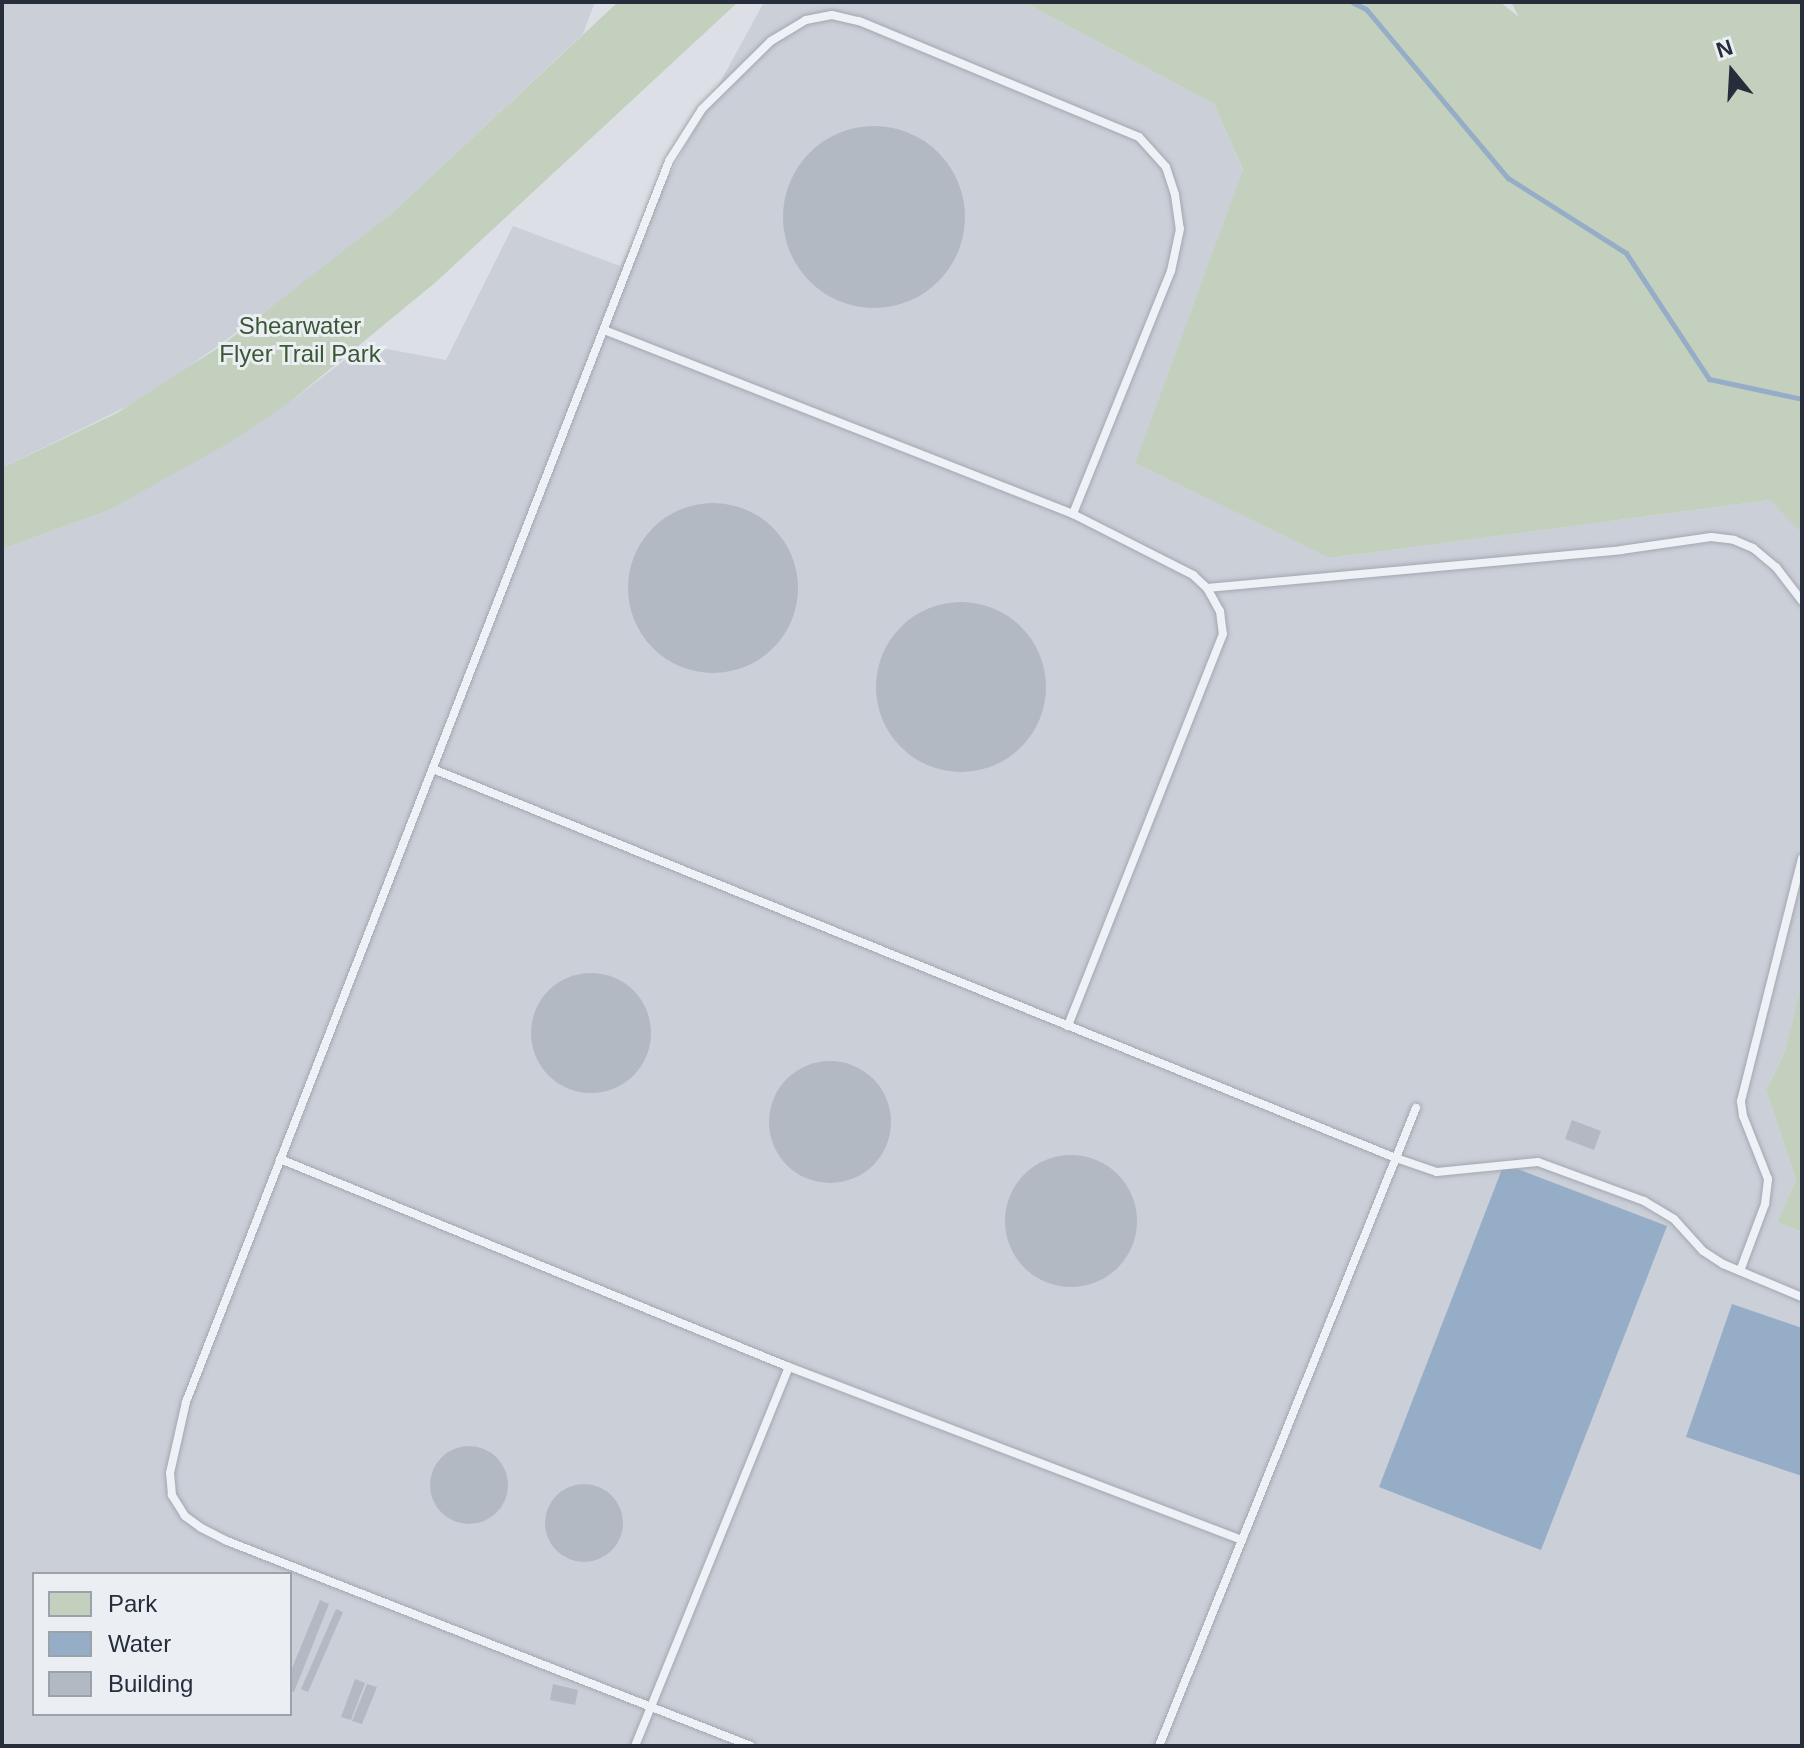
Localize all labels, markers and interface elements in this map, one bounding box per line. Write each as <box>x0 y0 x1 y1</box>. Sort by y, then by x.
north arrow <box>1692 32 1772 112</box>
text: N <box>1713 34 1736 63</box>
park label: Shearwater Flyer Trail Park <box>219 312 381 368</box>
legend <box>32 1572 292 1716</box>
text: Park <box>108 1590 157 1617</box>
text: Water <box>108 1630 171 1657</box>
text: Building <box>108 1670 193 1697</box>

